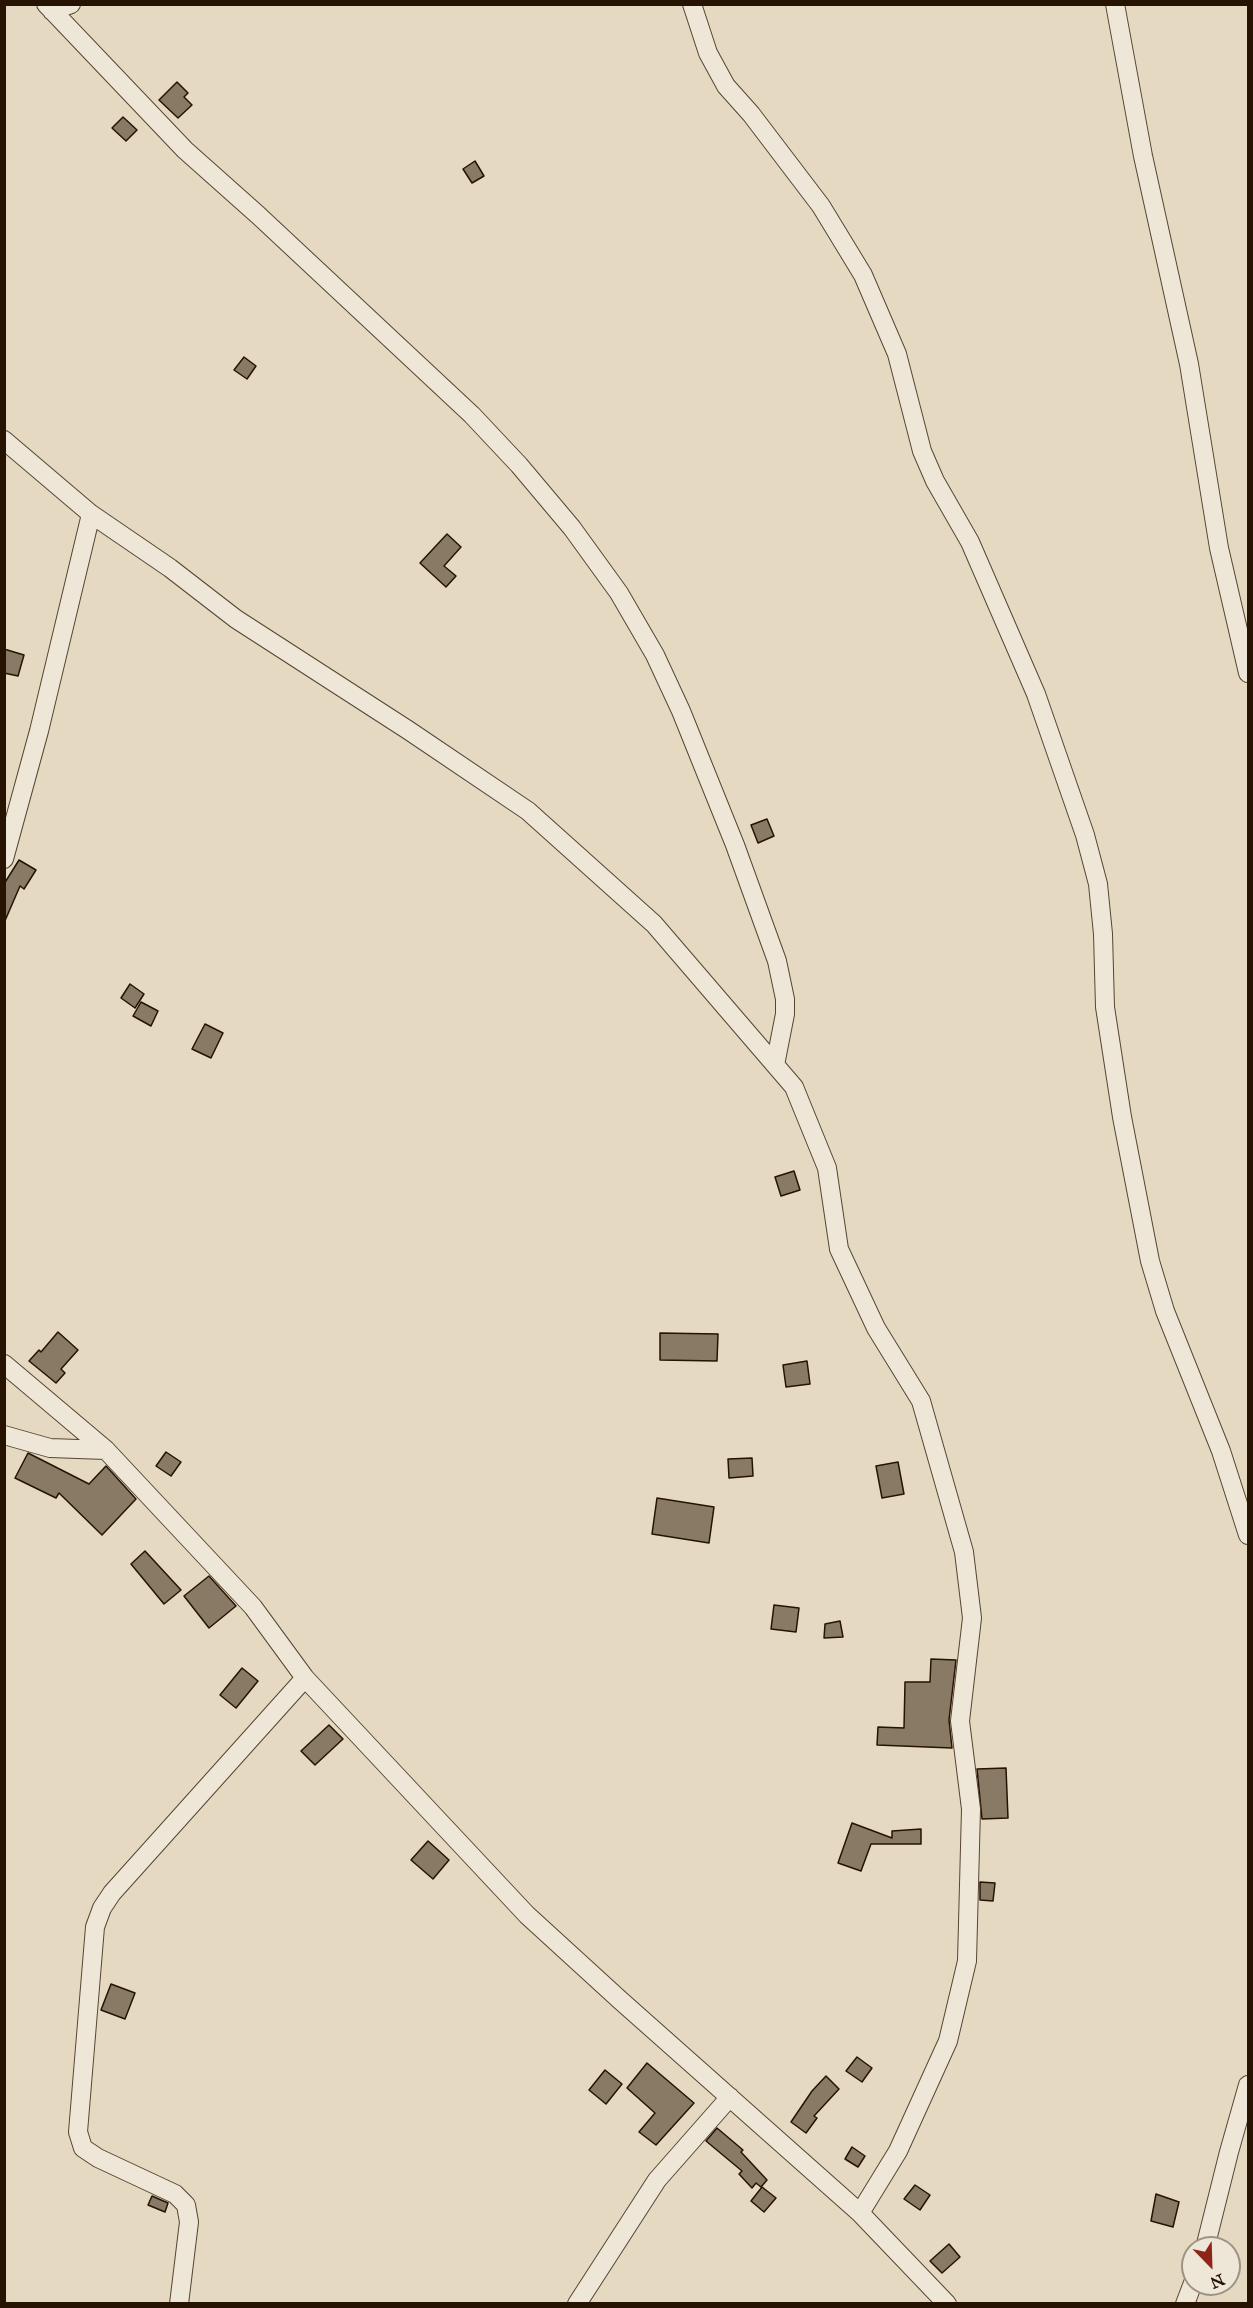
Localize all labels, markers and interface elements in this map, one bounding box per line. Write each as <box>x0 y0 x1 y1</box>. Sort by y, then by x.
north arrow <box>1181 2236 1241 2296</box>
text: N <box>1207 2270 1227 2293</box>

